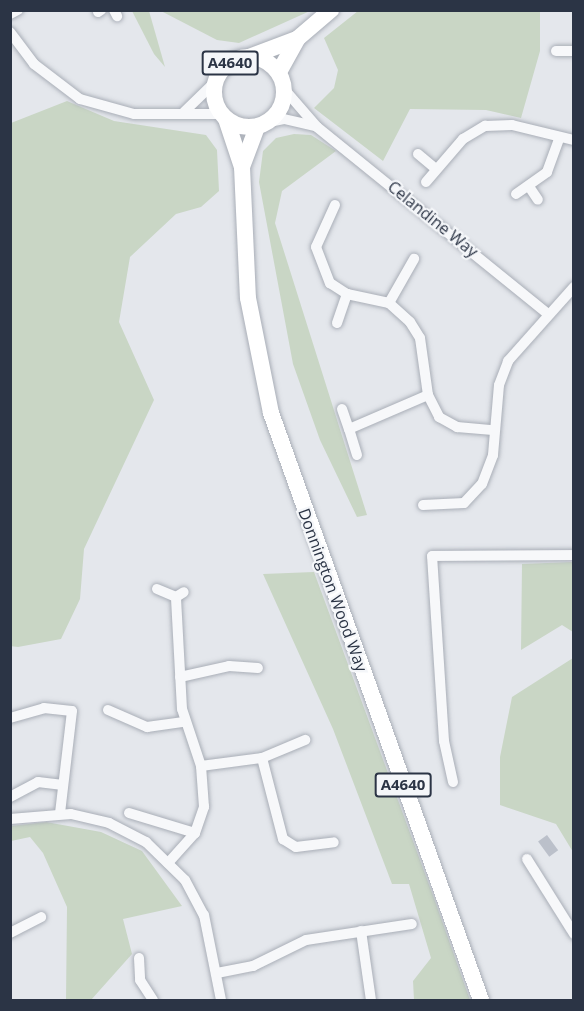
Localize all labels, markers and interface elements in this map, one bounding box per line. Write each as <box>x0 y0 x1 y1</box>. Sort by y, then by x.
road number: A4640 <box>202 51 258 75</box>
street label: Celandine Way <box>384 177 482 261</box>
street label: Donnington Wood Way <box>295 506 371 674</box>
road number: A4640 <box>374 773 432 797</box>

